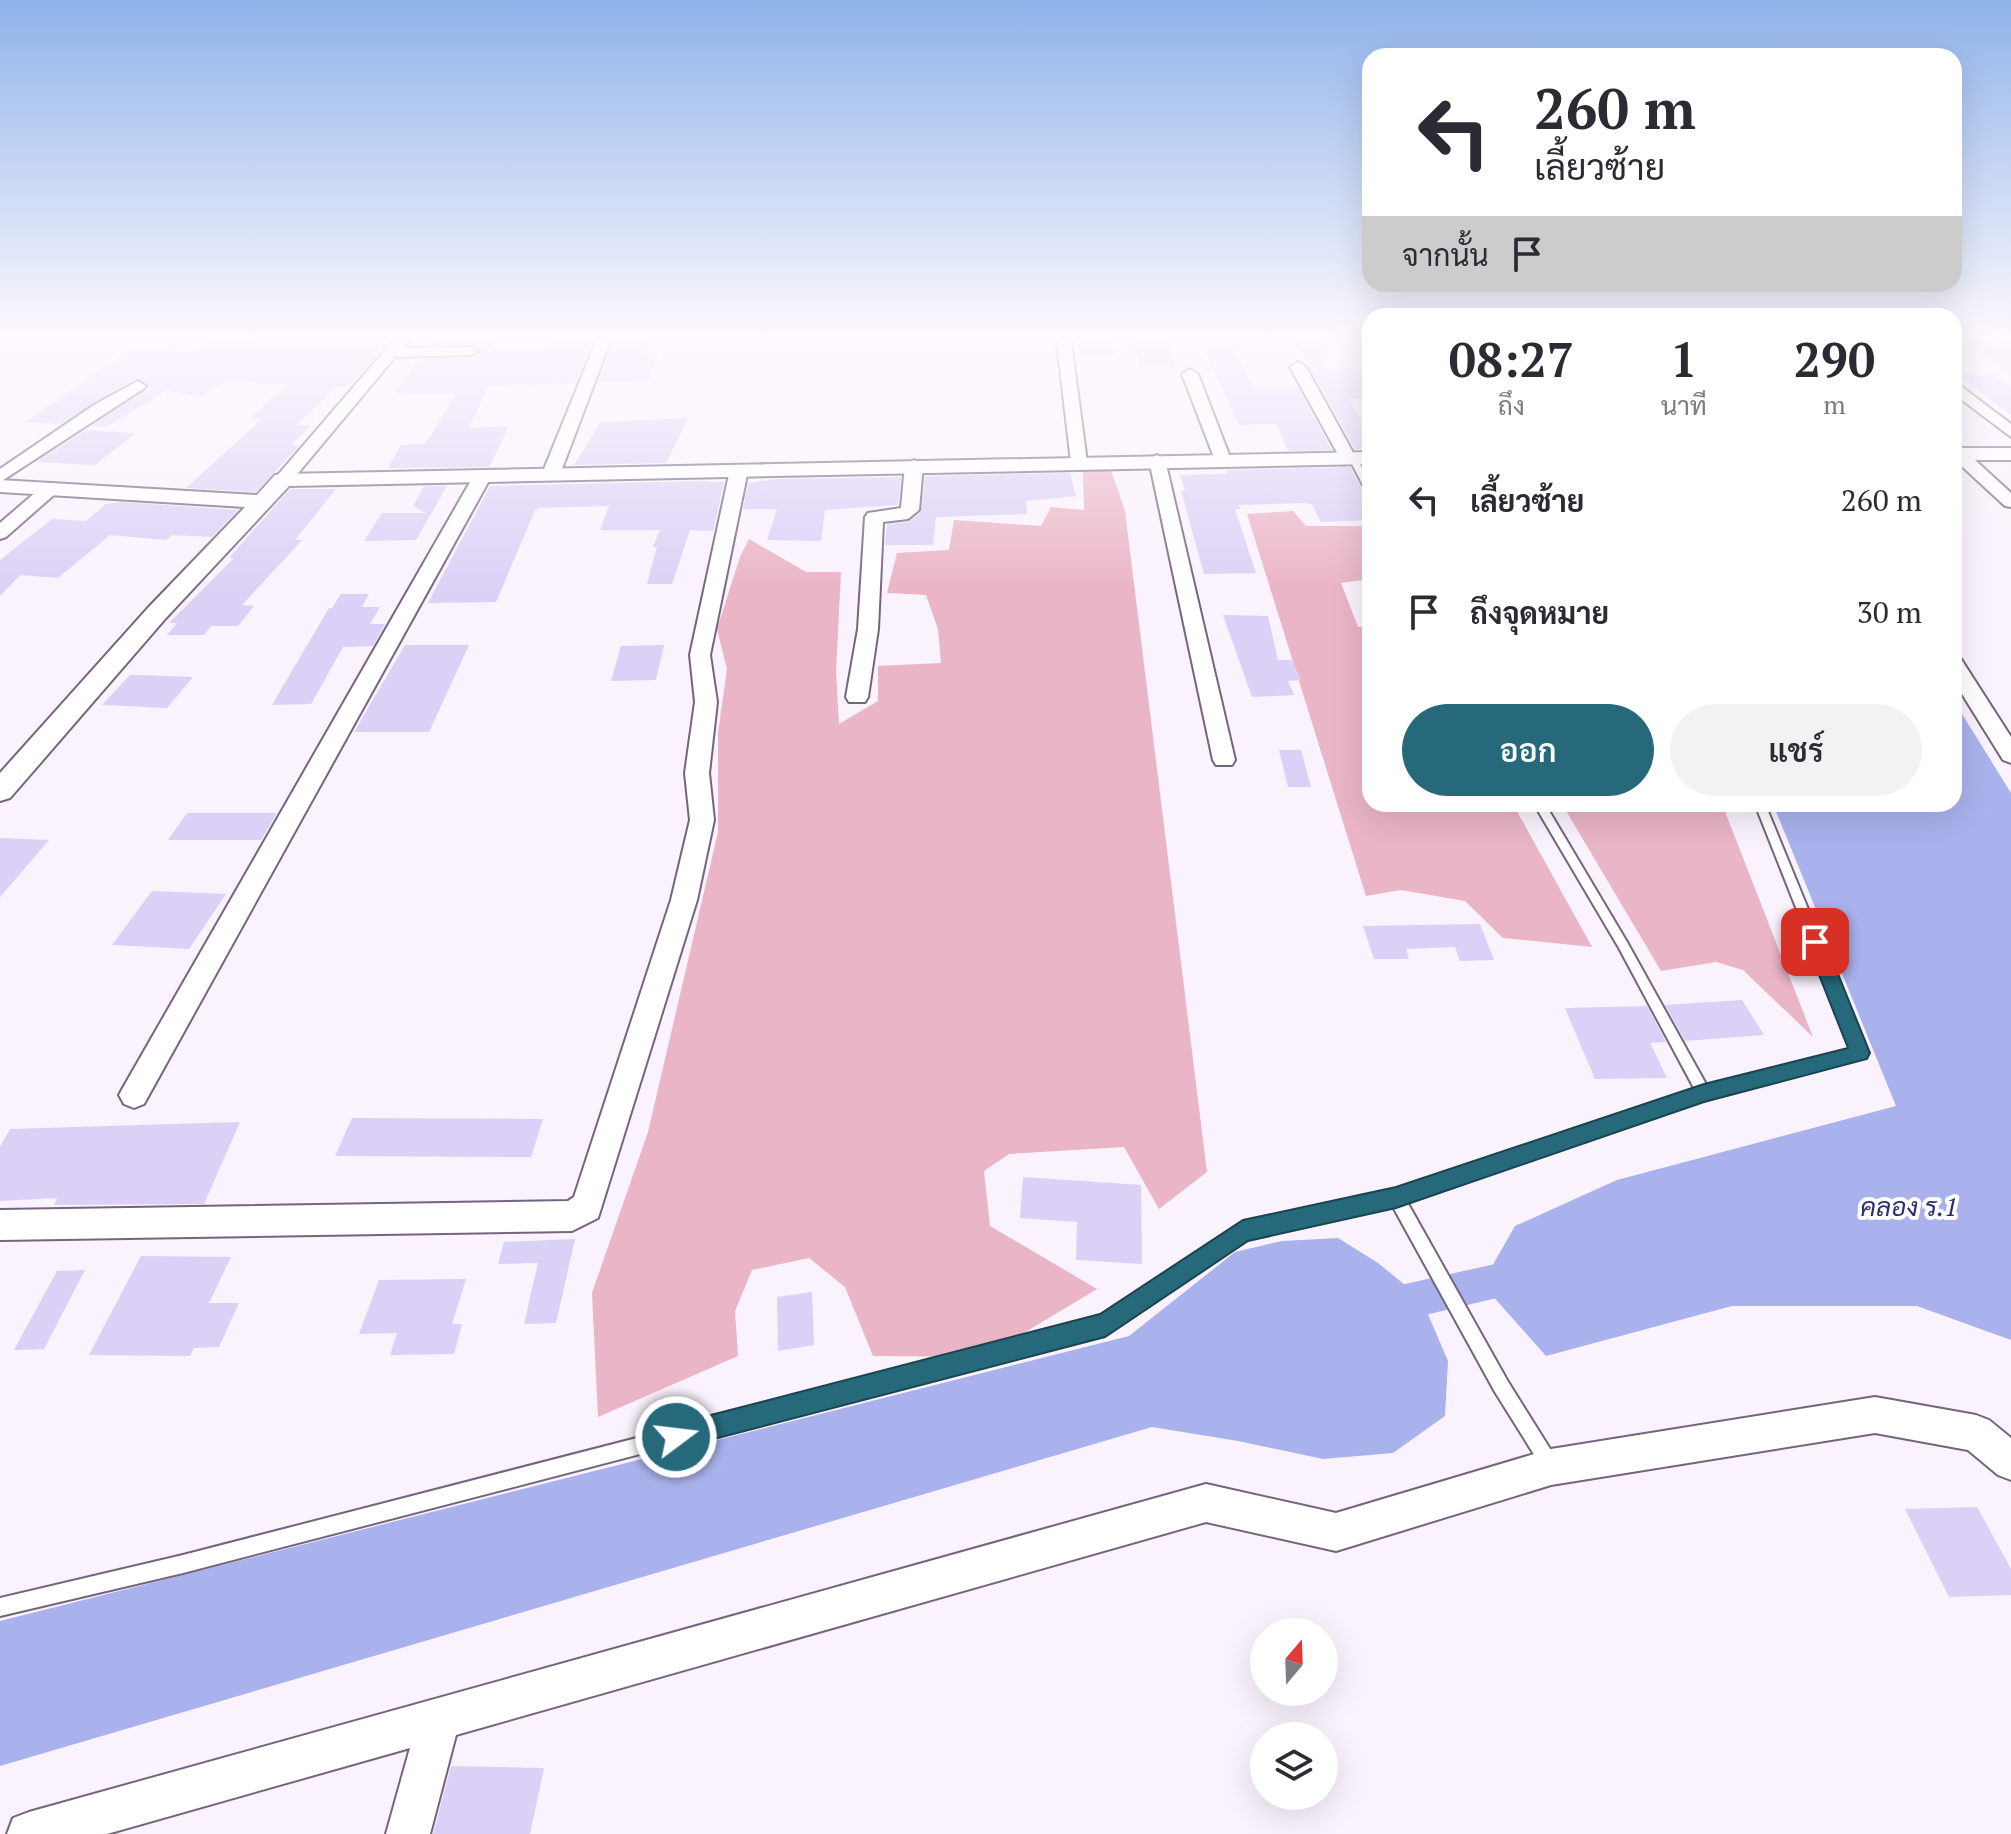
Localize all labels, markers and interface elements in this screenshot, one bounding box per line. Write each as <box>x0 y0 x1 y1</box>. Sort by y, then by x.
text: 260 m <box>1534 71 1696 145</box>
icon: left <box>1402 80 1506 184</box>
text: เลี้ยวซ้าย <box>1534 143 1665 190</box>
icon: arrive <box>1505 232 1549 276</box>
text: จากนั้น <box>1402 235 1489 275</box>
text: 08:27 <box>1449 327 1574 391</box>
text: 1 <box>1670 327 1697 391</box>
text: 290 <box>1794 327 1875 391</box>
text: m <box>1823 387 1846 421</box>
text: ถึง <box>1498 388 1525 422</box>
text: นาที <box>1661 388 1707 422</box>
icon: left <box>1402 478 1446 522</box>
text: 260 m <box>1841 480 1922 520</box>
text: เลี้ยวซ้าย <box>1470 481 1584 521</box>
icon: arrive <box>1402 590 1446 634</box>
text: 30 m <box>1857 592 1922 632</box>
text: ถึงจุดหมาย <box>1470 593 1609 633</box>
button: ออก <box>1402 704 1654 796</box>
button: แชร์ <box>1670 704 1922 796</box>
pin <box>1781 908 1849 976</box>
icon: arrive <box>1793 920 1837 964</box>
water label: คลอง ร.1 <box>1860 1189 1958 1223</box>
position arrow <box>634 1395 718 1479</box>
north arrow <box>1250 1618 1338 1706</box>
map controls <box>1250 1618 1338 1810</box>
button: layers <box>1250 1722 1338 1810</box>

